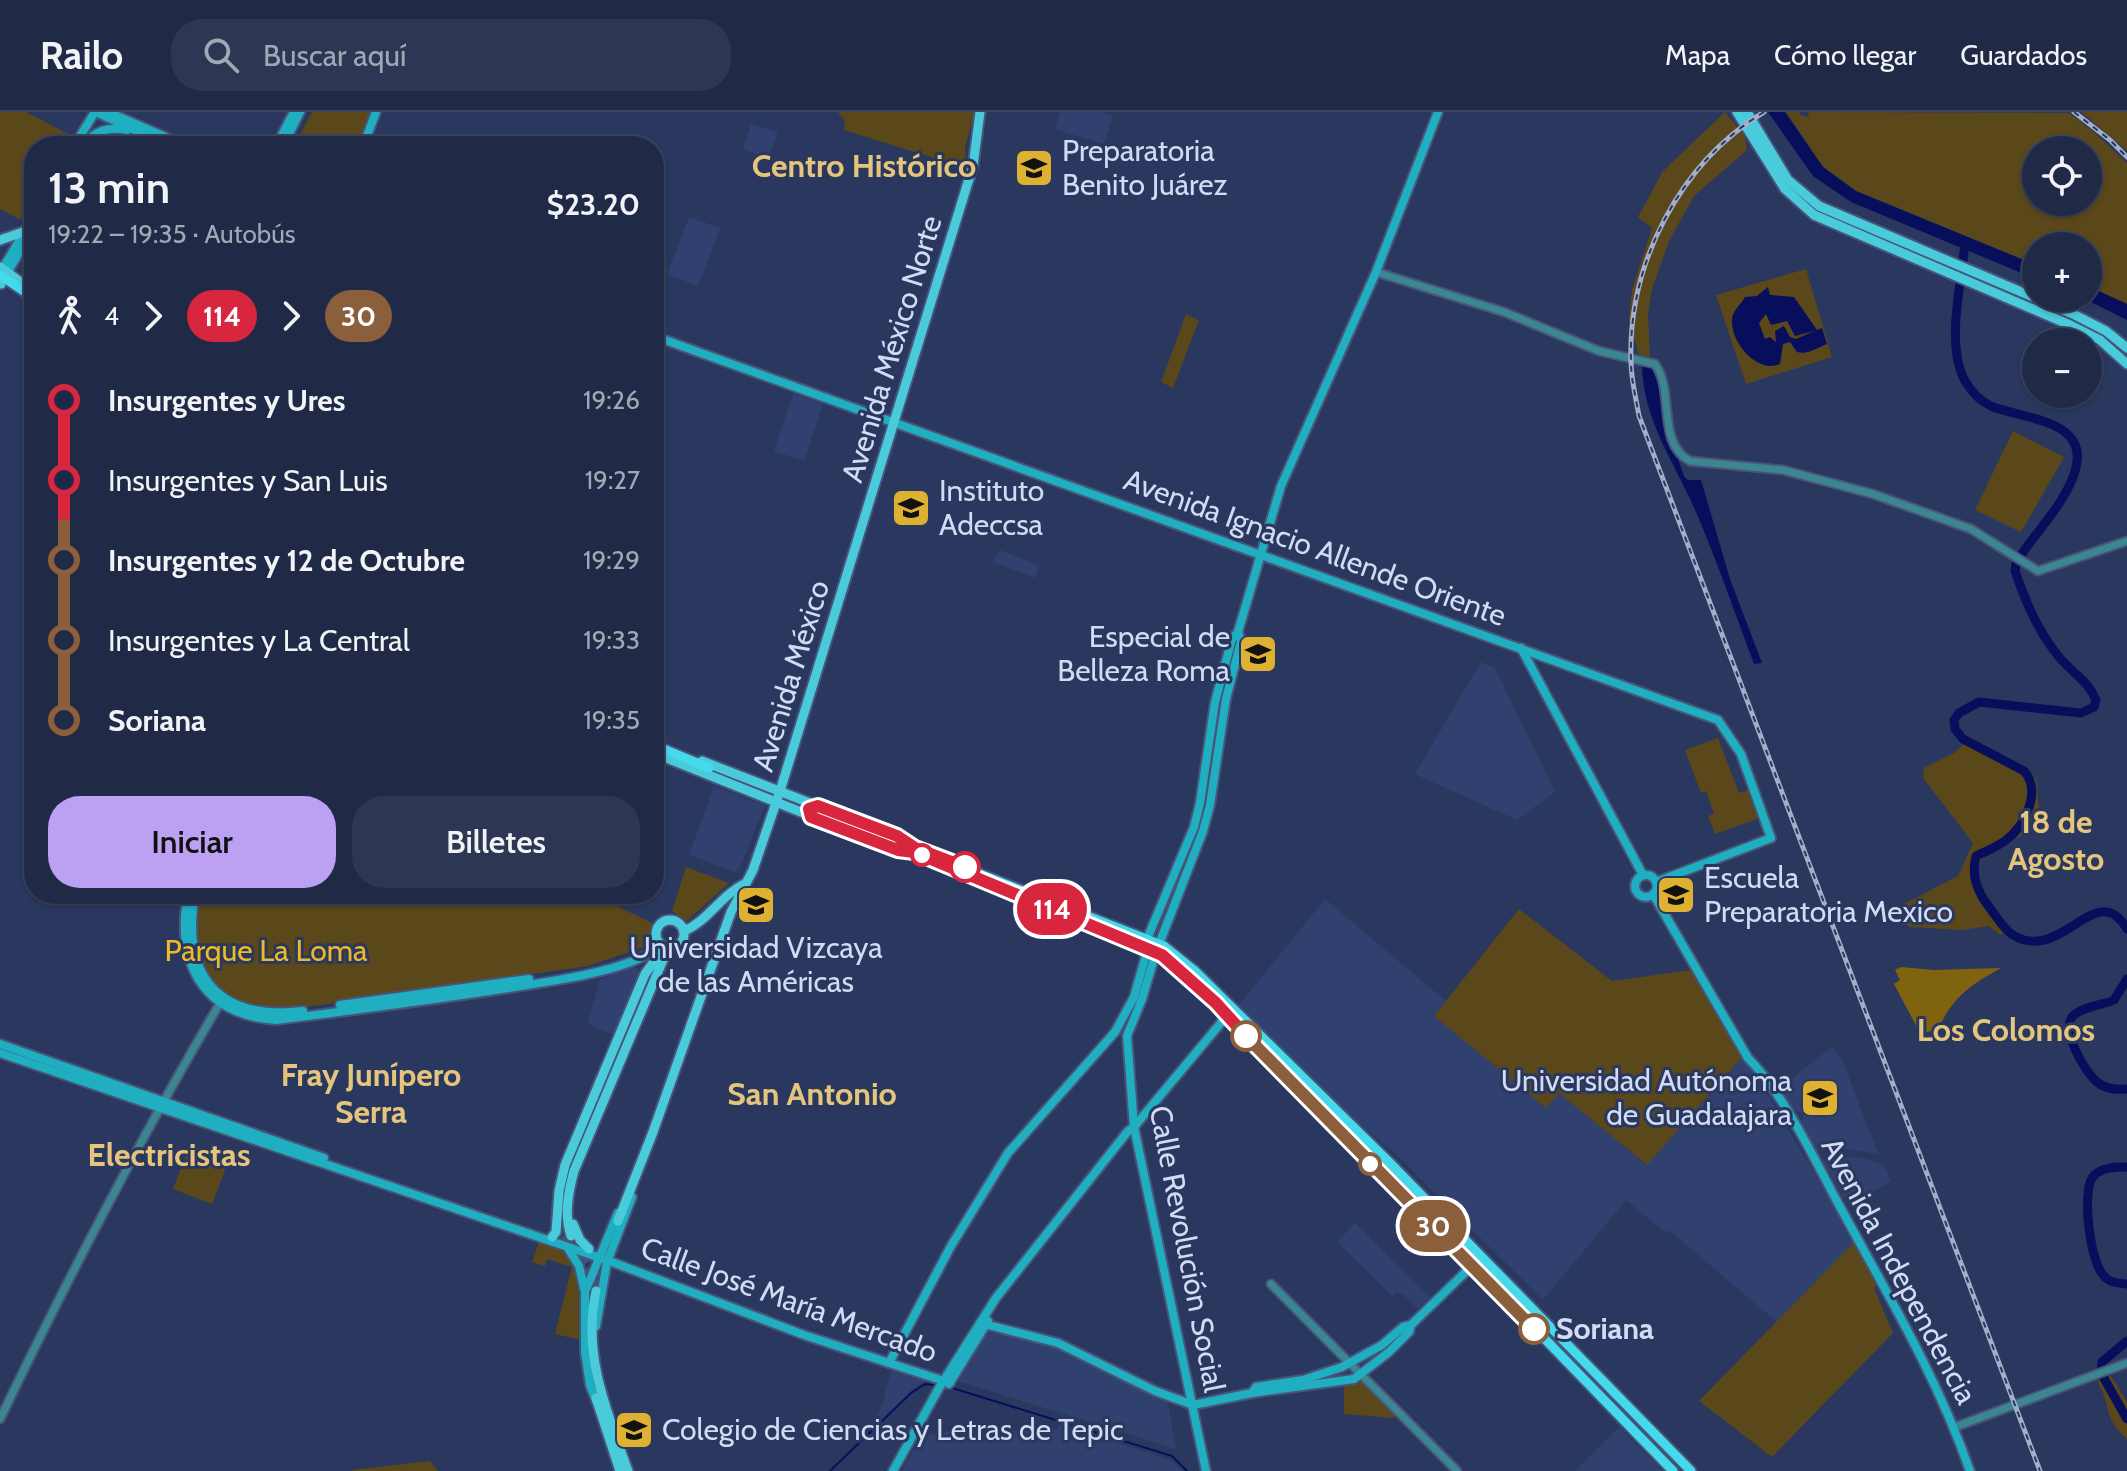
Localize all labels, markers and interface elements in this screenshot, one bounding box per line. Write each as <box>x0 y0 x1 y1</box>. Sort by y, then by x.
search box <box>171 19 731 91</box>
text: Railo <box>40 32 123 79</box>
icon: search <box>199 33 243 77</box>
text: Buscar aquí <box>263 37 406 74</box>
text: Mapa <box>1665 38 1730 72</box>
text: Cómo llegar <box>1774 38 1916 72</box>
text: Guardados <box>1960 38 2087 72</box>
place label: Preparatoria Benito Juárez <box>1062 132 1228 203</box>
map controls <box>2022 136 2102 408</box>
button: locate <box>2022 136 2102 216</box>
district label: Centro Histórico <box>752 146 976 185</box>
school or university icon: Preparatoria Benito Juárez <box>1013 147 1055 189</box>
text: 13 min <box>48 161 170 214</box>
text: $23.20 <box>547 186 640 223</box>
street label: Avenida México Norte <box>833 211 950 487</box>
text: 19:22 – 19:35 · Autobús <box>48 218 296 250</box>
button: + <box>2022 232 2102 312</box>
icon: walk <box>48 294 92 338</box>
icon: forward <box>131 294 175 338</box>
icon: forward <box>269 294 313 338</box>
text: 114 <box>203 299 241 333</box>
text: 30 <box>341 299 376 333</box>
text: 4 <box>104 300 119 332</box>
button: − <box>2022 328 2102 408</box>
text: Insurgentes y Ures <box>108 382 345 419</box>
text: 19:26 <box>583 384 640 416</box>
street label: Avenida Ignacio Allende Oriente <box>1119 461 1511 634</box>
text: Insurgentes y San Luis <box>108 462 388 499</box>
text: 19:27 <box>585 464 640 496</box>
place label: Instituto Adeccsa <box>939 472 1044 543</box>
school or university icon: Instituto Adeccsa <box>890 487 932 529</box>
text: Insurgentes y 12 de Octubre <box>108 542 465 579</box>
text: 19:29 <box>583 544 640 576</box>
street label: Avenida México <box>744 576 837 776</box>
place label: Especial de Belleza Roma <box>1057 618 1231 689</box>
text: Insurgentes y La Central <box>108 622 410 659</box>
text: 19:33 <box>583 624 640 656</box>
school or university icon: Especial de Belleza Roma <box>1237 633 1279 675</box>
text: Soriana <box>108 702 206 739</box>
text: 19:35 <box>583 704 640 736</box>
button: Iniciar <box>48 796 336 888</box>
button: Billetes <box>352 796 640 888</box>
district label: 18 de Agosto <box>2008 802 2104 878</box>
unlabelled marker <box>911 844 933 866</box>
unlabelled marker <box>950 852 980 882</box>
place label: Escuela Preparatoria Mexico <box>1704 859 1953 930</box>
school or university icon: Escuela Preparatoria Mexico <box>1655 874 1697 916</box>
line badge: 114 <box>1006 883 1098 935</box>
school or university icon: Universidad Vizcaya de las Américas <box>735 884 777 926</box>
text: 114 <box>1033 892 1071 926</box>
place label: Universidad Vizcaya de las Américas <box>629 929 883 1000</box>
park label: Parque La Loma <box>165 932 368 969</box>
district label: Los Colomos <box>1917 1010 2095 1049</box>
unlabelled marker <box>1231 1021 1261 1051</box>
district label: Fray Junípero Serra <box>281 1055 461 1131</box>
place label: Universidad Autónoma de Guadalajara <box>1501 1062 1793 1133</box>
district label: San Antonio <box>727 1074 897 1113</box>
school or university icon: Universidad Autónoma de Guadalajara <box>1799 1077 1841 1119</box>
street label: Calle Revolución Social <box>1142 1103 1233 1395</box>
street label: Avenida Independencia <box>1814 1131 1986 1411</box>
district label: Electricistas <box>88 1135 250 1174</box>
unlabelled marker <box>1359 1153 1381 1175</box>
line badge: 30 <box>1397 1200 1469 1252</box>
text: 30 <box>1416 1209 1450 1243</box>
street label: Calle José María Mercado <box>636 1229 942 1370</box>
place label: Soriana <box>1556 1310 1654 1347</box>
marker: Soriana <box>1519 1314 1549 1344</box>
school or university icon: Colegio de Ciencias y Letras de Tepic <box>613 1409 655 1451</box>
place label: Colegio de Ciencias y Letras de Tepic <box>662 1411 1124 1448</box>

